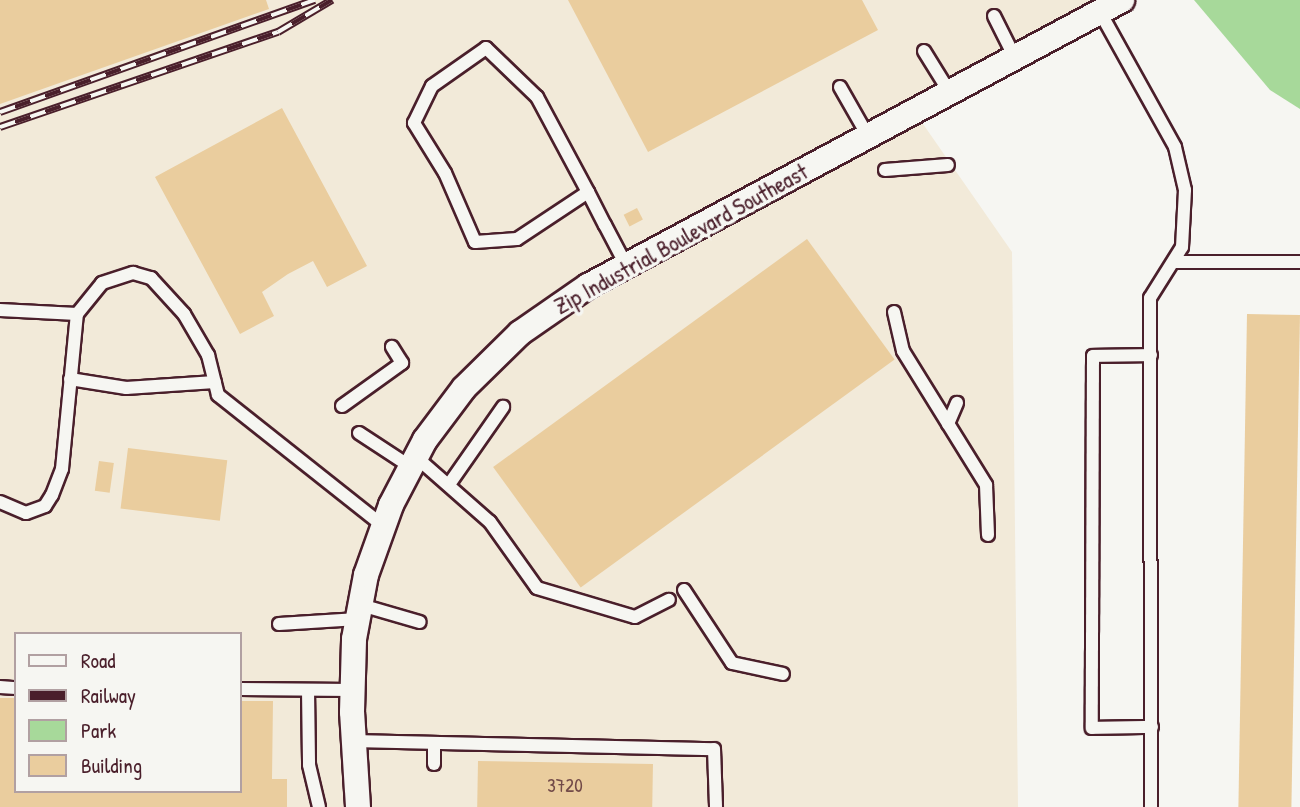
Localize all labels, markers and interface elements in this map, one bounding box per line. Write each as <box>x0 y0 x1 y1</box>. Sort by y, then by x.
street label: Zip Industrial Boulevard Southeast <box>550 158 812 320</box>
legend <box>14 632 242 793</box>
text: Road <box>81 646 115 675</box>
text: Railway <box>81 681 136 710</box>
text: Park <box>81 716 116 745</box>
text: Building <box>81 751 142 780</box>
house number: 3720 <box>547 775 583 797</box>

